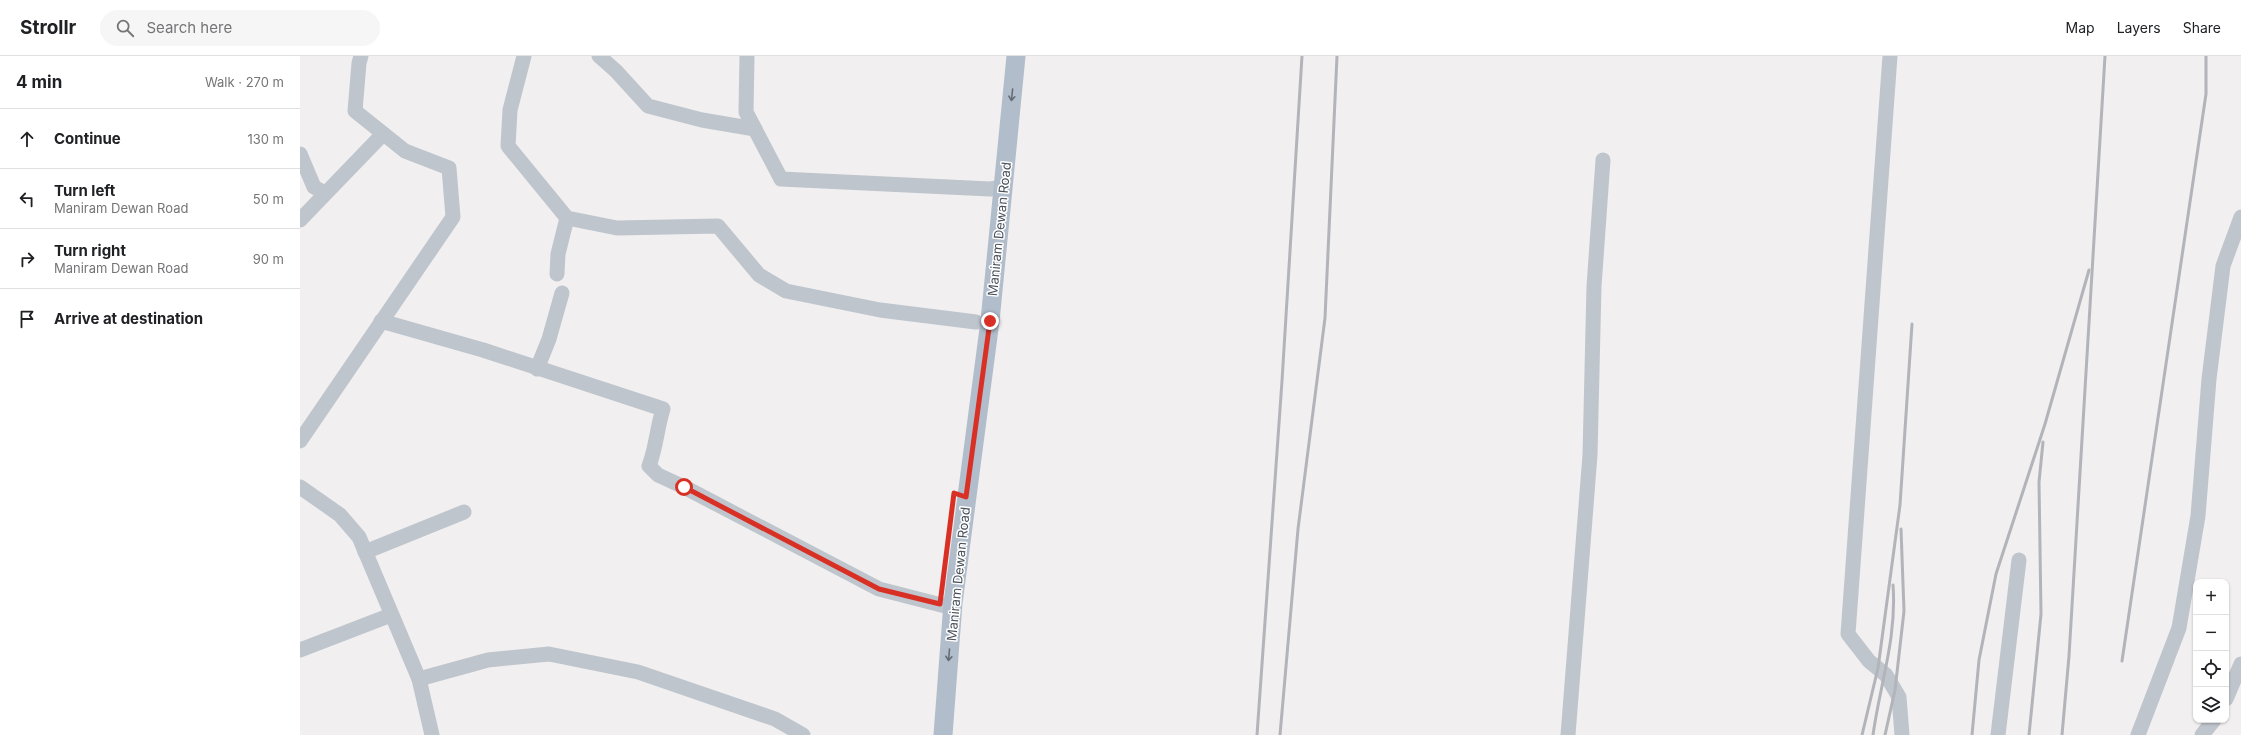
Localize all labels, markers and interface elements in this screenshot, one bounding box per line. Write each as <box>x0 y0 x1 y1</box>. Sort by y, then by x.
search box <box>100 10 380 46</box>
text: Strollr <box>20 16 76 39</box>
icon: search <box>114 17 136 39</box>
text: Search here <box>146 18 232 37</box>
text: Map <box>2066 19 2095 36</box>
text: Layers <box>2117 19 2161 36</box>
text: Share <box>2183 19 2221 36</box>
text: 4 min <box>16 72 62 92</box>
text: Walk · 270 m <box>205 74 284 90</box>
one-way arrow <box>1008 88 1016 101</box>
icon: ahead <box>16 128 38 150</box>
text: Continue <box>54 129 121 148</box>
text: 130 m <box>247 131 284 147</box>
street label: Maniram Dewan Road <box>984 161 1014 297</box>
text: Turn left <box>54 181 115 200</box>
icon: left <box>16 188 38 210</box>
text: 50 m <box>253 191 284 207</box>
text: Maniram Dewan Road <box>54 200 188 216</box>
text: Turn right <box>54 241 126 260</box>
icon: right <box>16 248 38 270</box>
text: 90 m <box>253 251 284 267</box>
text: Maniram Dewan Road <box>54 260 188 276</box>
icon: arrive <box>16 308 38 330</box>
text: Arrive at destination <box>54 309 203 328</box>
route end <box>981 312 999 330</box>
route start <box>675 478 693 496</box>
street label: Maniram Dewan Road <box>943 506 973 642</box>
map controls <box>2193 579 2229 723</box>
button: + <box>2193 579 2229 615</box>
button: − <box>2193 615 2229 651</box>
one-way arrow <box>946 648 953 661</box>
button: locate <box>2193 651 2229 687</box>
button: layers <box>2193 687 2229 723</box>

